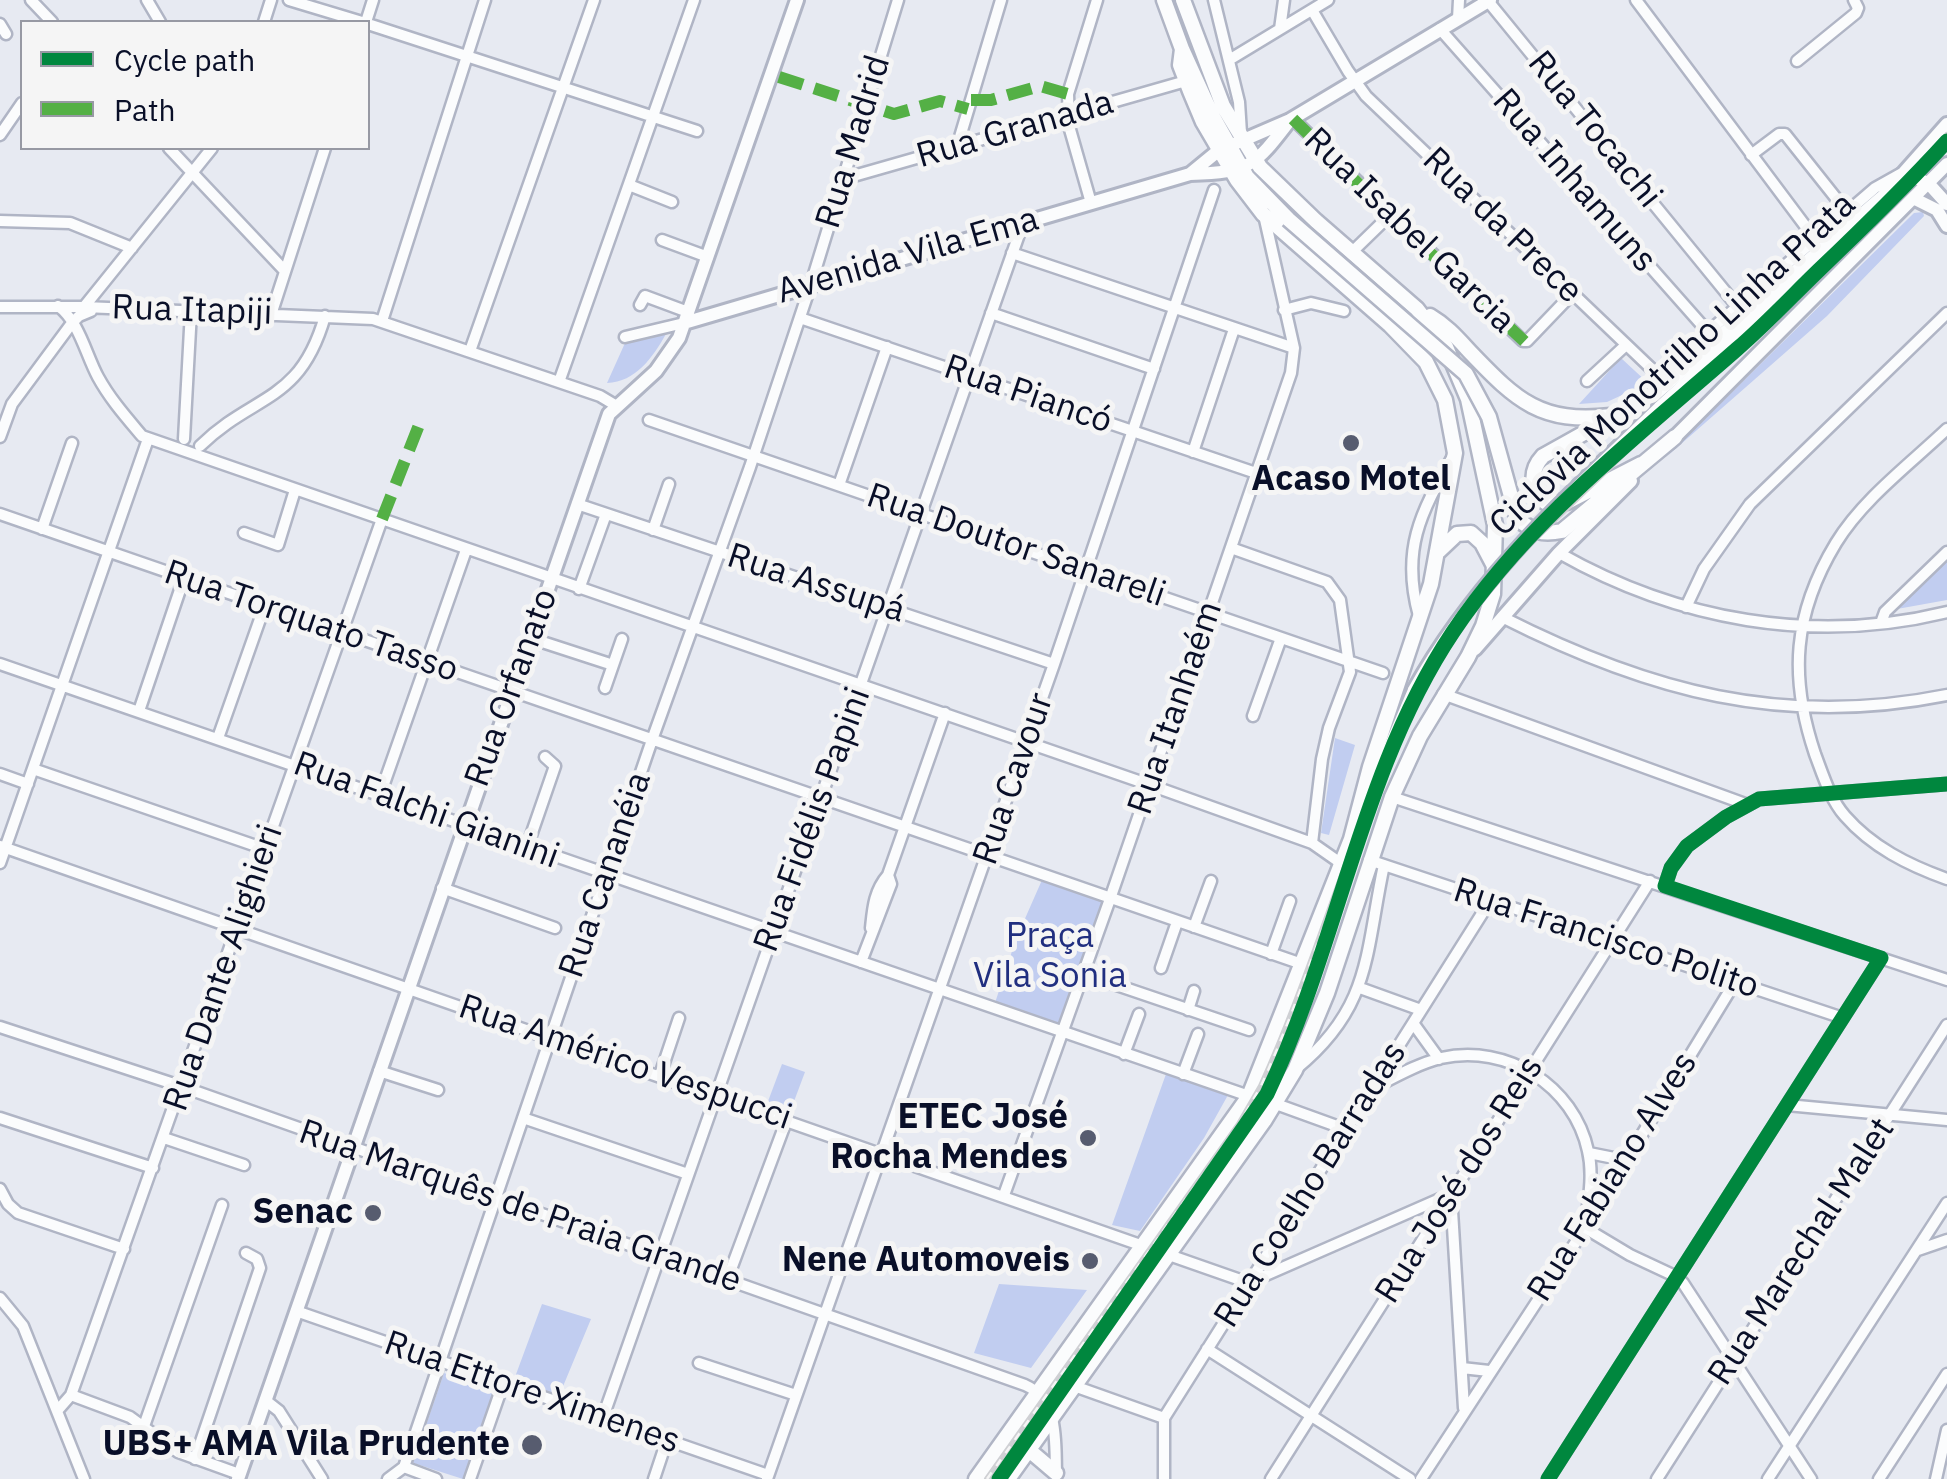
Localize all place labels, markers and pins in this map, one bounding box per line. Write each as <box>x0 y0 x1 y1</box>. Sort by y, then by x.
marker: Acaso Motel <box>1340 432 1362 454</box>
place label: Acaso Motel <box>1251 459 1451 501</box>
place label: ETEC José Rocha Mendes <box>830 1097 1068 1179</box>
marker: ETEC José Rocha Mendes <box>1077 1127 1099 1149</box>
place label: Senac <box>253 1192 353 1234</box>
marker: Senac <box>362 1202 384 1224</box>
place label: Nene Automoveis <box>782 1240 1070 1282</box>
marker: Nene Automoveis <box>1079 1250 1101 1272</box>
place label: UBS+ AMA Vila Prudente <box>102 1424 510 1466</box>
marker: UBS+ AMA Vila Prudente <box>519 1432 545 1458</box>

